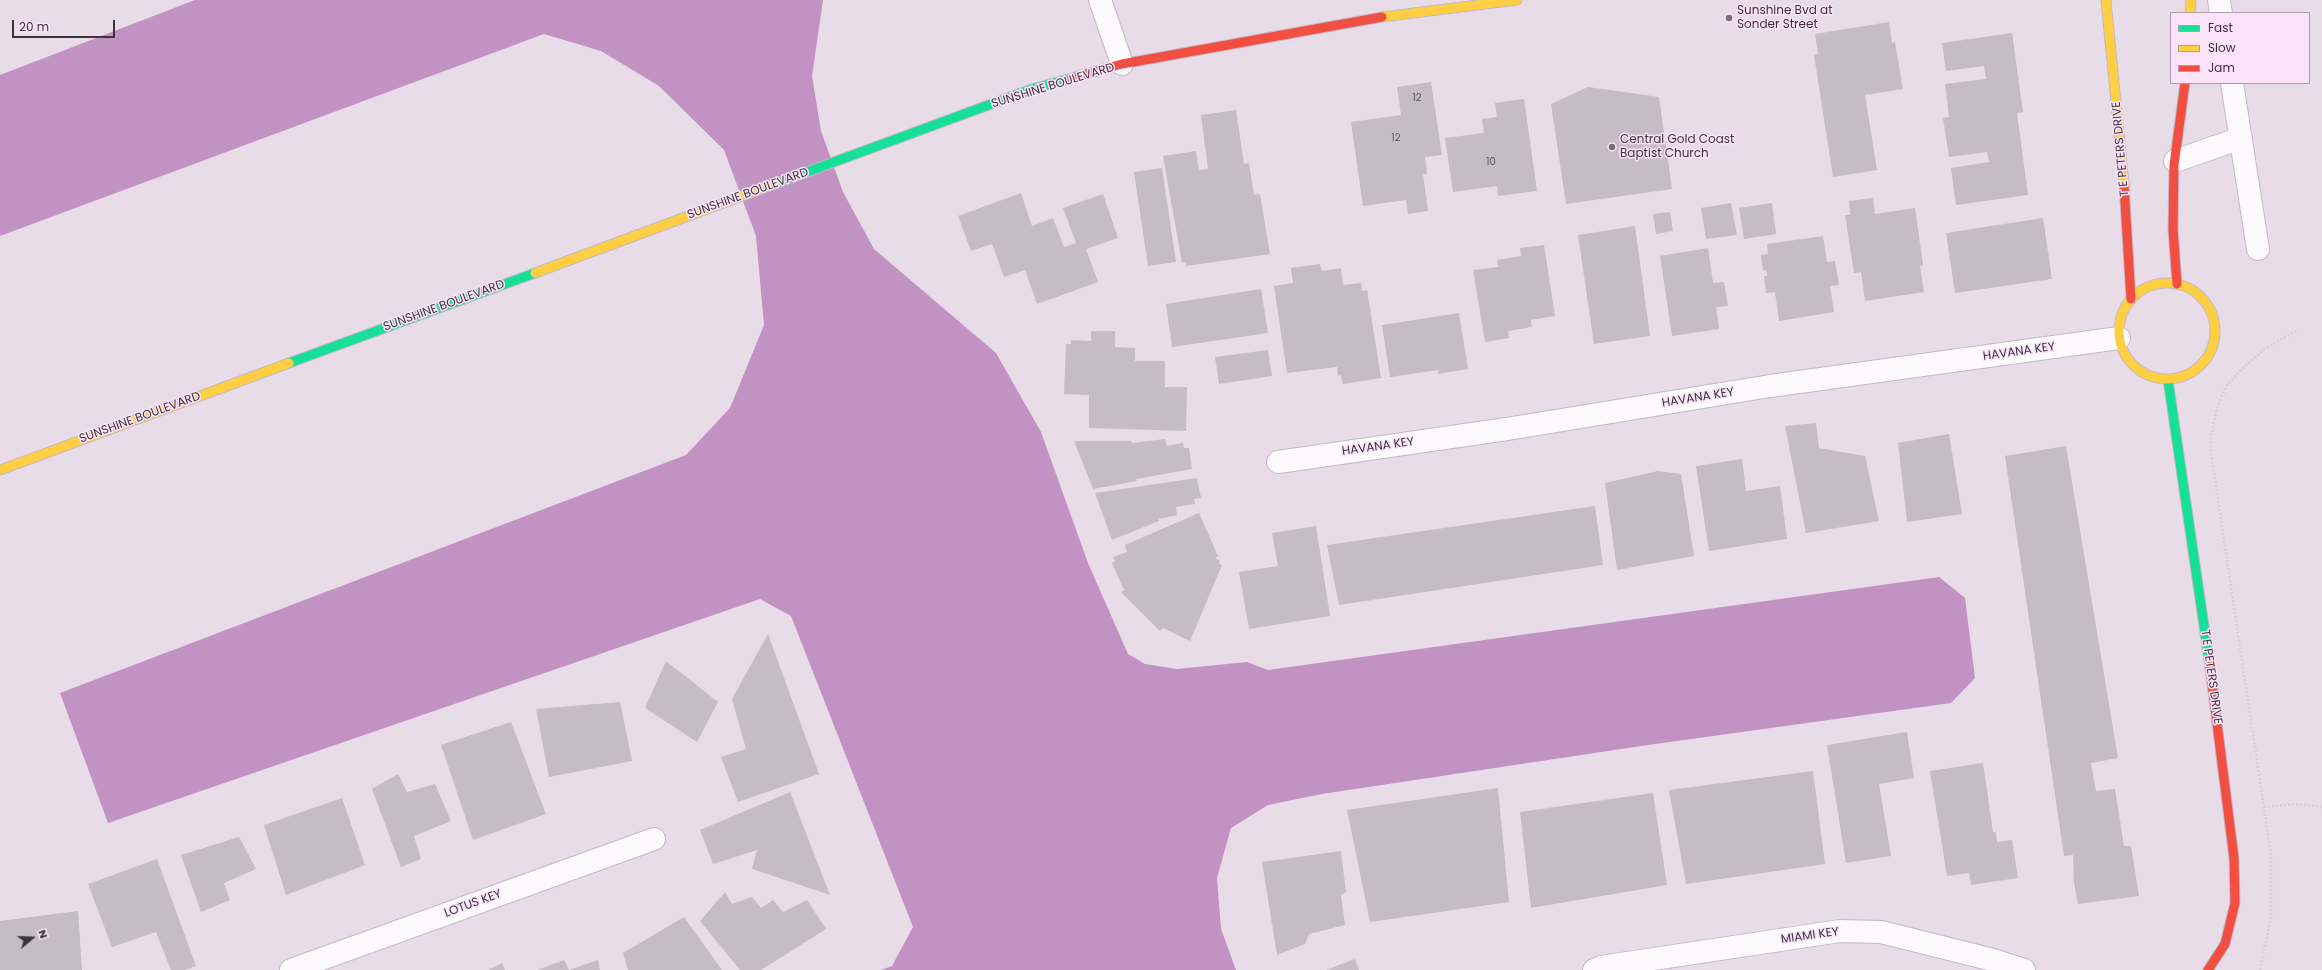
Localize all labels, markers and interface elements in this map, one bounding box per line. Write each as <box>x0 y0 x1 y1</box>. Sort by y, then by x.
place label: Sunshine Bvd at Sonder Street <box>1737 4 1833 32</box>
scale bar <box>14 12 117 38</box>
legend <box>2170 12 2310 84</box>
marker: Sunshine Bvd at Sonder Street <box>1724 13 1734 23</box>
text: 20 m <box>19 18 49 35</box>
text: Fast <box>2208 19 2233 36</box>
text: Slow <box>2208 39 2236 56</box>
text: Jam <box>2208 59 2235 76</box>
street label: SUNSHINE BOULEVARD <box>990 60 1116 112</box>
house number: 12 <box>1413 92 1421 104</box>
street label: T E PETERS DRIVE <box>2110 101 2132 197</box>
house number: 12 <box>1392 132 1400 144</box>
place label: Central Gold Coast Baptist Church <box>1620 133 1734 161</box>
marker: Central Gold Coast Baptist Church <box>1607 142 1617 152</box>
house number: 10 <box>1486 156 1496 168</box>
street label: SUNSHINE BOULEVARD <box>685 165 811 223</box>
street label: SUNSHINE BOULEVARD <box>381 277 507 335</box>
street label: HAVANA KEY <box>1982 340 2056 364</box>
street label: HAVANA KEY <box>1661 385 1735 411</box>
street label: SUNSHINE BOULEVARD <box>77 389 203 447</box>
street label: HAVANA KEY <box>1341 435 1415 459</box>
street label: T E PETERS DRIVE <box>2197 629 2225 725</box>
street label: LOTUS KEY <box>442 887 504 921</box>
north arrow <box>12 918 52 958</box>
street label: MIAMI KEY <box>1780 925 1840 947</box>
text: N <box>34 928 52 941</box>

